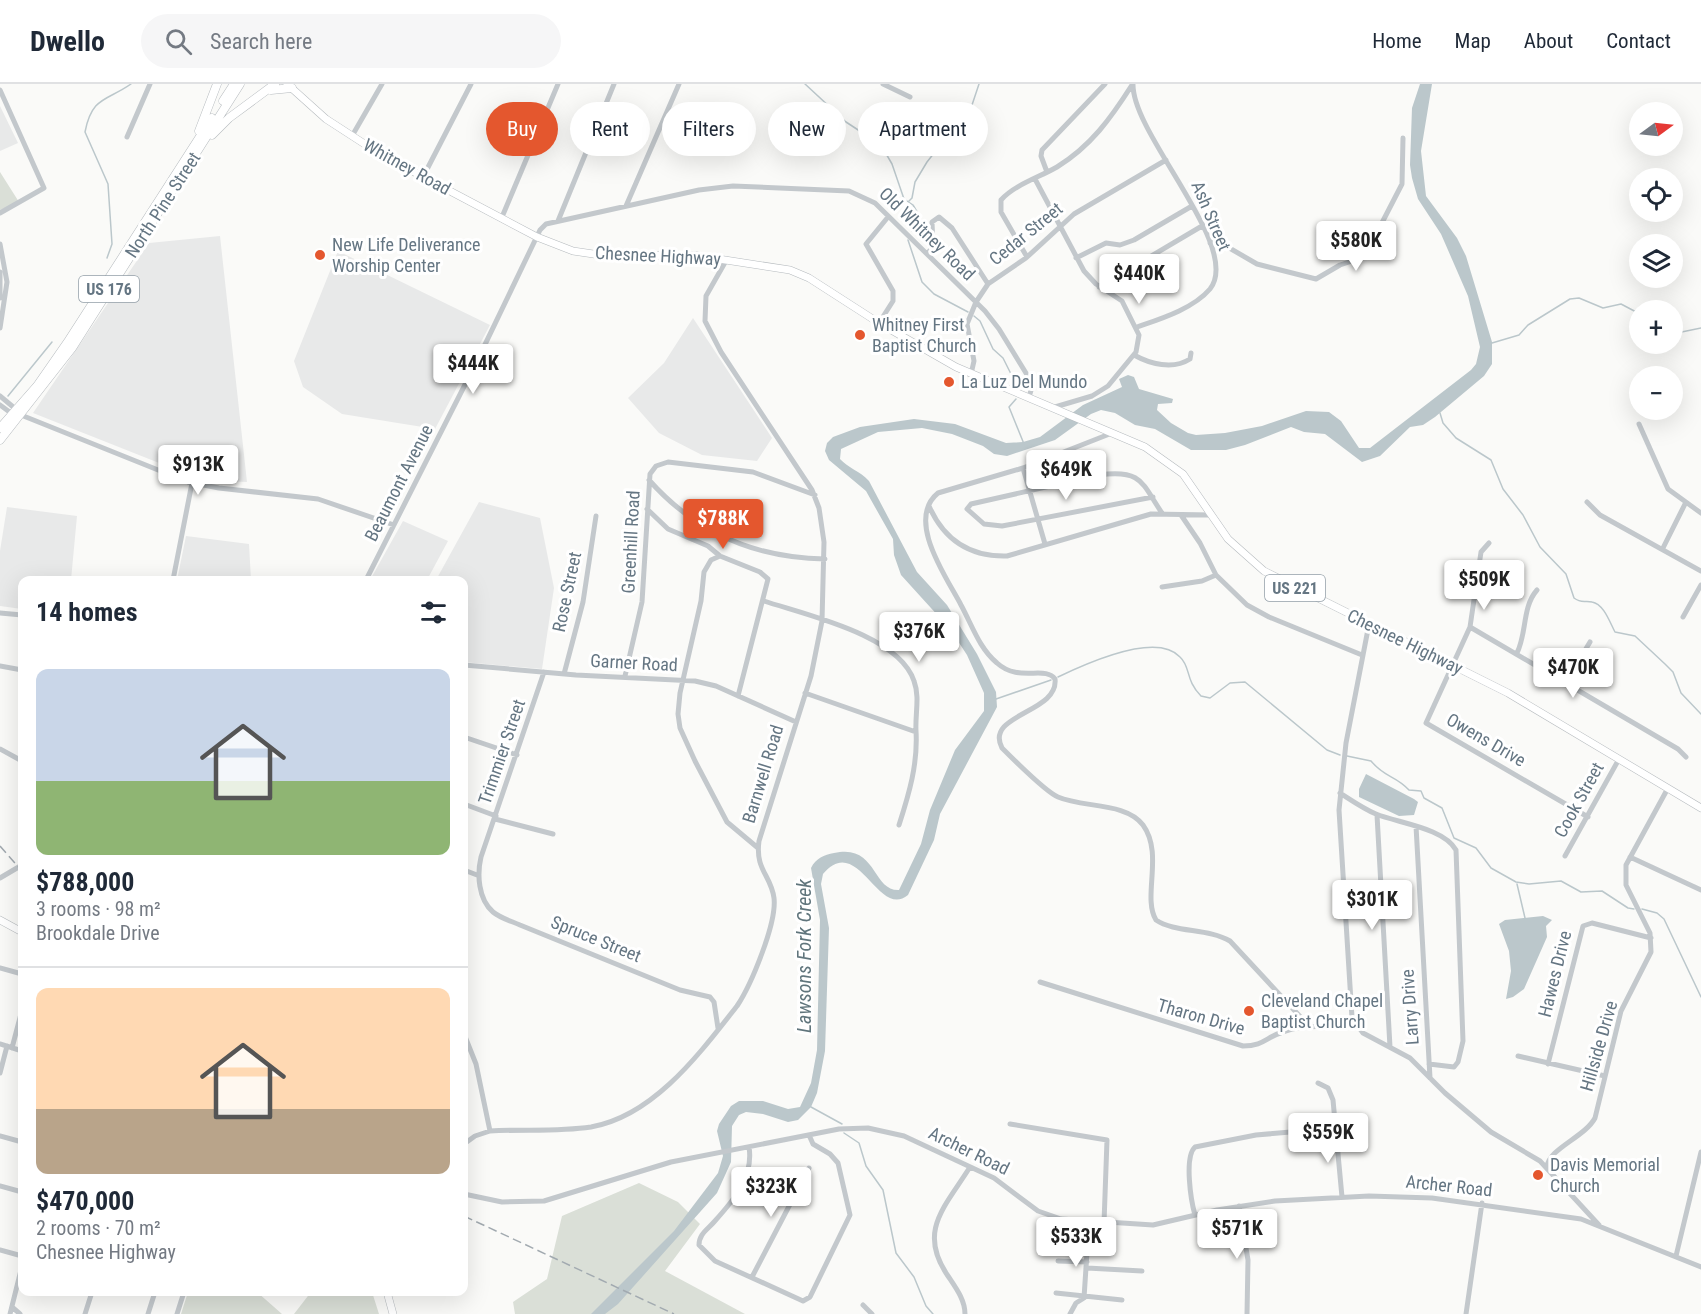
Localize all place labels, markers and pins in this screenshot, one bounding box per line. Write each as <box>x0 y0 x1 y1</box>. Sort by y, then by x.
pin: $580K <box>1314 221 1398 272</box>
place label: New Life Deliverance Worship Center <box>332 234 480 276</box>
marker: New Life Deliverance Worship Center <box>313 248 327 262</box>
pin: $440K <box>1097 254 1181 305</box>
place label: Whitney First Baptist Church <box>872 314 976 356</box>
marker: Whitney First Baptist Church <box>853 328 867 342</box>
pin: $444K <box>431 344 515 395</box>
place label: La Luz Del Mundo <box>961 371 1087 392</box>
marker: La Luz Del Mundo <box>942 375 956 389</box>
pin: $913K <box>156 445 240 496</box>
pin: $649K <box>1024 450 1108 501</box>
pin: $788K <box>681 499 765 550</box>
pin: $509K <box>1442 560 1526 611</box>
pin: $376K <box>877 612 961 663</box>
pin: $470K <box>1531 648 1615 699</box>
pin: $301K <box>1330 880 1414 931</box>
place label: Cleveland Chapel Baptist Church <box>1261 990 1383 1032</box>
marker: Cleveland Chapel Baptist Church <box>1242 1004 1256 1018</box>
pin: $559K <box>1286 1113 1370 1164</box>
place label: Davis Memorial Church <box>1550 1154 1660 1196</box>
pin: $323K <box>729 1167 813 1218</box>
marker: Davis Memorial Church <box>1531 1168 1545 1182</box>
pin: $571K <box>1195 1209 1279 1260</box>
pin: $533K <box>1034 1217 1118 1268</box>

